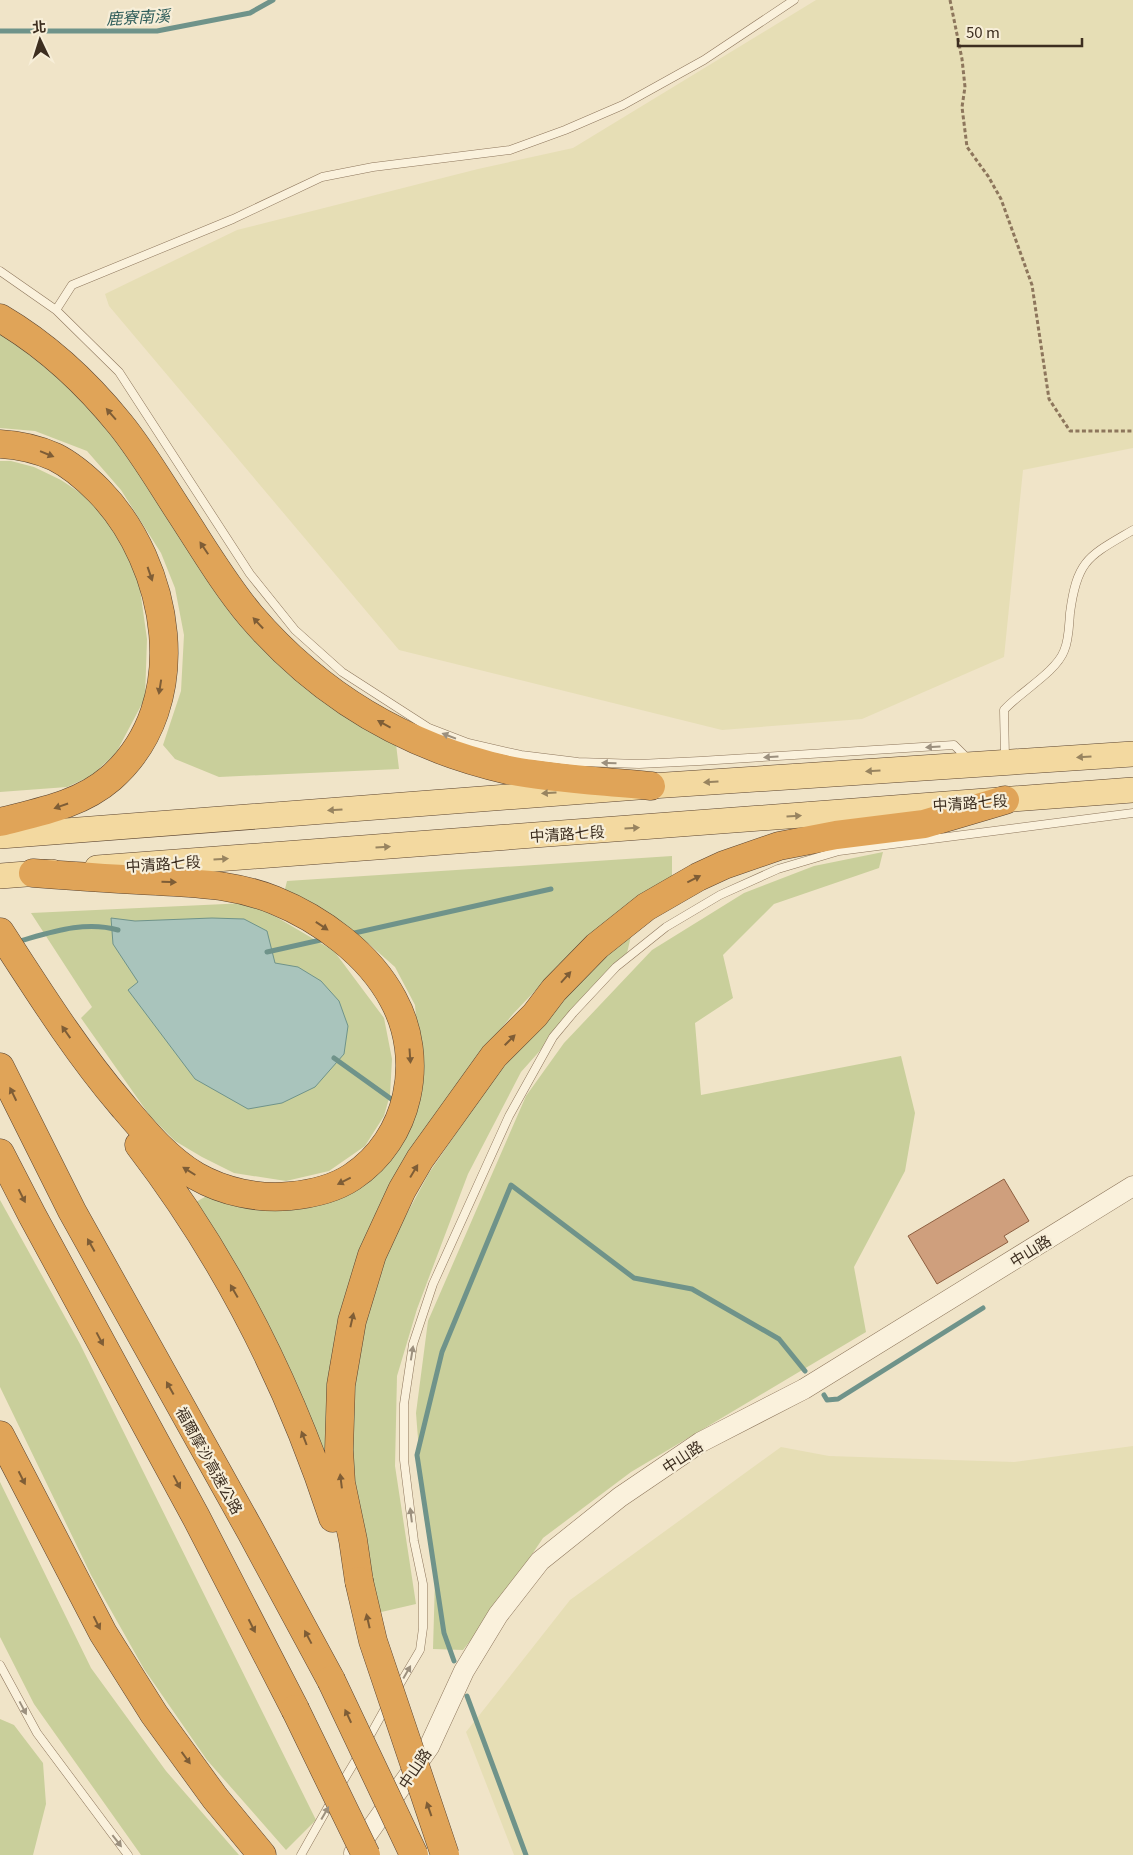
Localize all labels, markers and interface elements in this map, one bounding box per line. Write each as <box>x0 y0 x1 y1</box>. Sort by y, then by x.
water label: 鹿寮南溪 <box>105 2 173 30</box>
north arrow <box>15 15 65 65</box>
scale bar <box>958 15 1082 47</box>
text: 北 <box>31 16 47 36</box>
text: 50 m <box>966 21 1000 42</box>
one-way arrow <box>106 408 117 421</box>
one-way arrow <box>40 450 55 458</box>
one-way arrow <box>199 541 208 555</box>
one-way arrow <box>146 567 154 582</box>
one-way arrow <box>252 617 264 629</box>
one-way arrow <box>156 680 164 696</box>
one-way arrow <box>377 720 391 728</box>
one-way arrow <box>442 731 456 739</box>
one-way arrow <box>925 743 941 751</box>
one-way arrow <box>763 753 779 761</box>
one-way arrow <box>1076 754 1092 762</box>
one-way arrow <box>600 758 616 766</box>
one-way arrow <box>865 768 881 776</box>
one-way arrow <box>703 778 719 786</box>
street label: 中清路七段 <box>932 789 1008 815</box>
one-way arrow <box>541 790 557 798</box>
one-way arrow <box>54 802 69 810</box>
one-way arrow <box>326 806 342 814</box>
one-way arrow <box>786 811 802 819</box>
street label: 中清路七段 <box>529 820 605 846</box>
one-way arrow <box>624 823 640 831</box>
one-way arrow <box>375 842 391 850</box>
street label: 中清路七段 <box>125 850 201 876</box>
one-way arrow <box>213 855 229 863</box>
one-way arrow <box>687 875 701 883</box>
one-way arrow <box>161 878 177 886</box>
one-way arrow <box>315 921 329 930</box>
one-way arrow <box>560 971 571 983</box>
one-way arrow <box>61 1025 71 1039</box>
one-way arrow <box>504 1034 516 1046</box>
one-way arrow <box>406 1048 414 1064</box>
one-way arrow <box>9 1086 17 1101</box>
one-way arrow <box>409 1164 418 1177</box>
one-way arrow <box>182 1166 196 1176</box>
one-way arrow <box>337 1177 351 1185</box>
one-way arrow <box>18 1189 26 1203</box>
street label: 中山路 <box>1005 1229 1055 1271</box>
one-way arrow <box>87 1239 96 1252</box>
one-way arrow <box>230 1285 239 1298</box>
one-way arrow <box>348 1313 356 1328</box>
one-way arrow <box>96 1332 104 1346</box>
one-way arrow <box>408 1345 416 1361</box>
one-way arrow <box>165 1381 174 1394</box>
street label: 福爾摩沙高速公路 <box>172 1402 248 1518</box>
one-way arrow <box>300 1431 308 1445</box>
street label: 中山路 <box>657 1435 707 1477</box>
one-way arrow <box>18 1471 26 1485</box>
one-way arrow <box>337 1473 345 1489</box>
one-way arrow <box>173 1475 181 1489</box>
one-way arrow <box>406 1506 414 1522</box>
one-way arrow <box>364 1614 372 1629</box>
one-way arrow <box>93 1615 101 1630</box>
one-way arrow <box>248 1619 256 1633</box>
one-way arrow <box>303 1630 312 1644</box>
one-way arrow <box>402 1666 411 1679</box>
one-way arrow <box>19 1701 27 1716</box>
one-way arrow <box>344 1709 352 1723</box>
street label: 中山路 <box>393 1743 435 1793</box>
one-way arrow <box>181 1752 191 1765</box>
one-way arrow <box>425 1801 433 1816</box>
one-way arrow <box>321 1806 330 1819</box>
one-way arrow <box>112 1834 122 1848</box>

